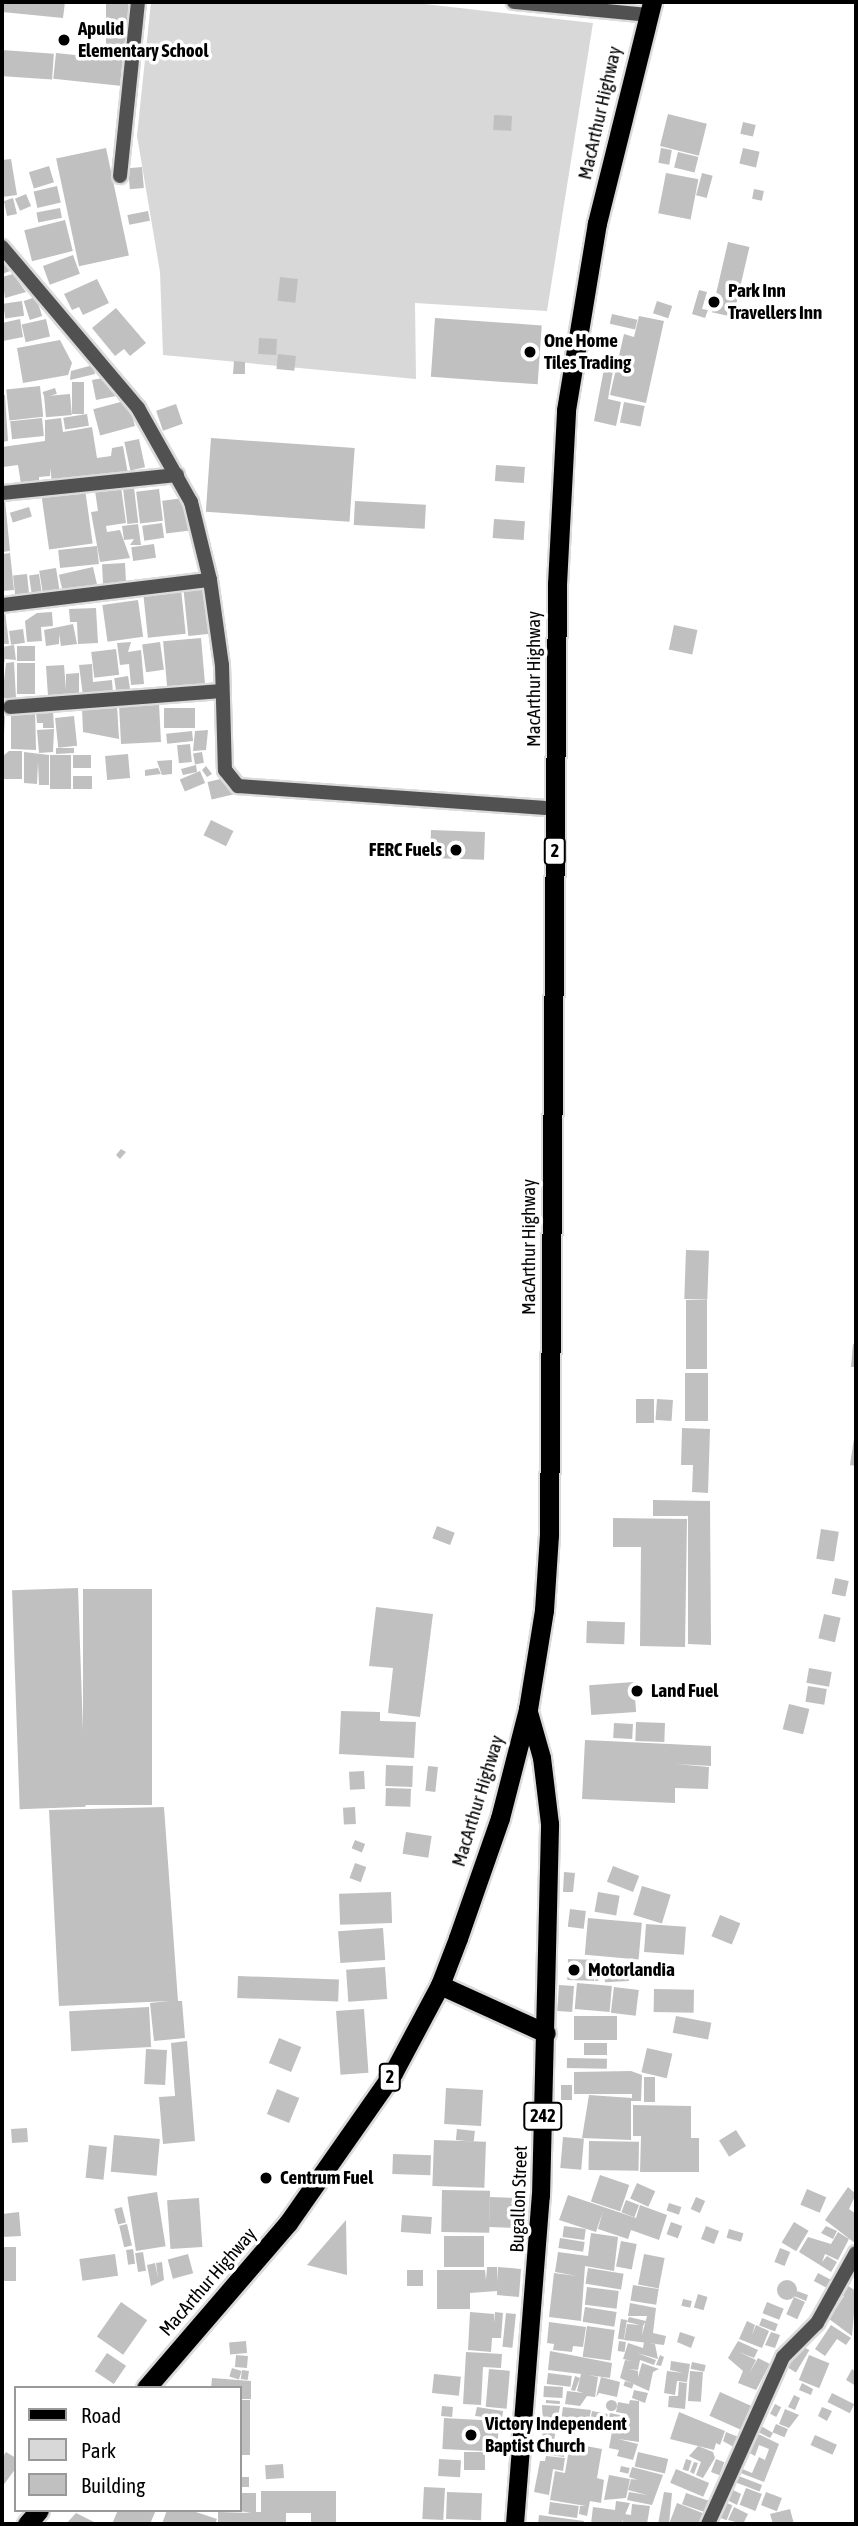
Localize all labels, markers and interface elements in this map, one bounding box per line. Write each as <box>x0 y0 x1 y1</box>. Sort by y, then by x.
place label: Apulid Elementary School <box>78 18 209 62</box>
marker: Apulid Elementary School <box>56 32 72 48</box>
street label: MacArthur Highway <box>574 44 626 182</box>
place label: Park Inn Travellers Inn <box>728 280 822 324</box>
marker: Park Inn Travellers Inn <box>706 294 722 310</box>
place label: One Home Tiles Trading <box>544 330 631 374</box>
marker: One Home Tiles Trading <box>522 344 538 360</box>
street label: MacArthur Highway <box>523 611 545 747</box>
road number: 2 <box>543 836 567 866</box>
place label: FERC Fuels <box>369 839 442 861</box>
marker: FERC Fuels <box>448 842 464 858</box>
street label: MacArthur Highway <box>518 1179 540 1315</box>
place label: Land Fuel <box>651 1680 718 1702</box>
marker: Land Fuel <box>629 1683 645 1699</box>
street label: MacArthur Highway <box>447 1733 509 1869</box>
place label: Motorlandia <box>588 1959 675 1981</box>
marker: Motorlandia <box>566 1962 582 1978</box>
road number: 2 <box>378 2062 402 2092</box>
road number: 242 <box>522 2102 564 2130</box>
street label: Bugallon Street <box>506 2145 532 2253</box>
place label: Centrum Fuel <box>280 2167 373 2189</box>
marker: Centrum Fuel <box>258 2170 274 2186</box>
street label: MacArthur Highway <box>155 2223 261 2341</box>
legend <box>14 2386 242 2512</box>
text: Road <box>81 2403 121 2427</box>
place label: Victory Independent Baptist Church <box>485 2413 627 2457</box>
marker: Victory Independent Baptist Church <box>463 2427 479 2443</box>
text: Park <box>81 2438 116 2462</box>
text: Building <box>81 2473 145 2497</box>

